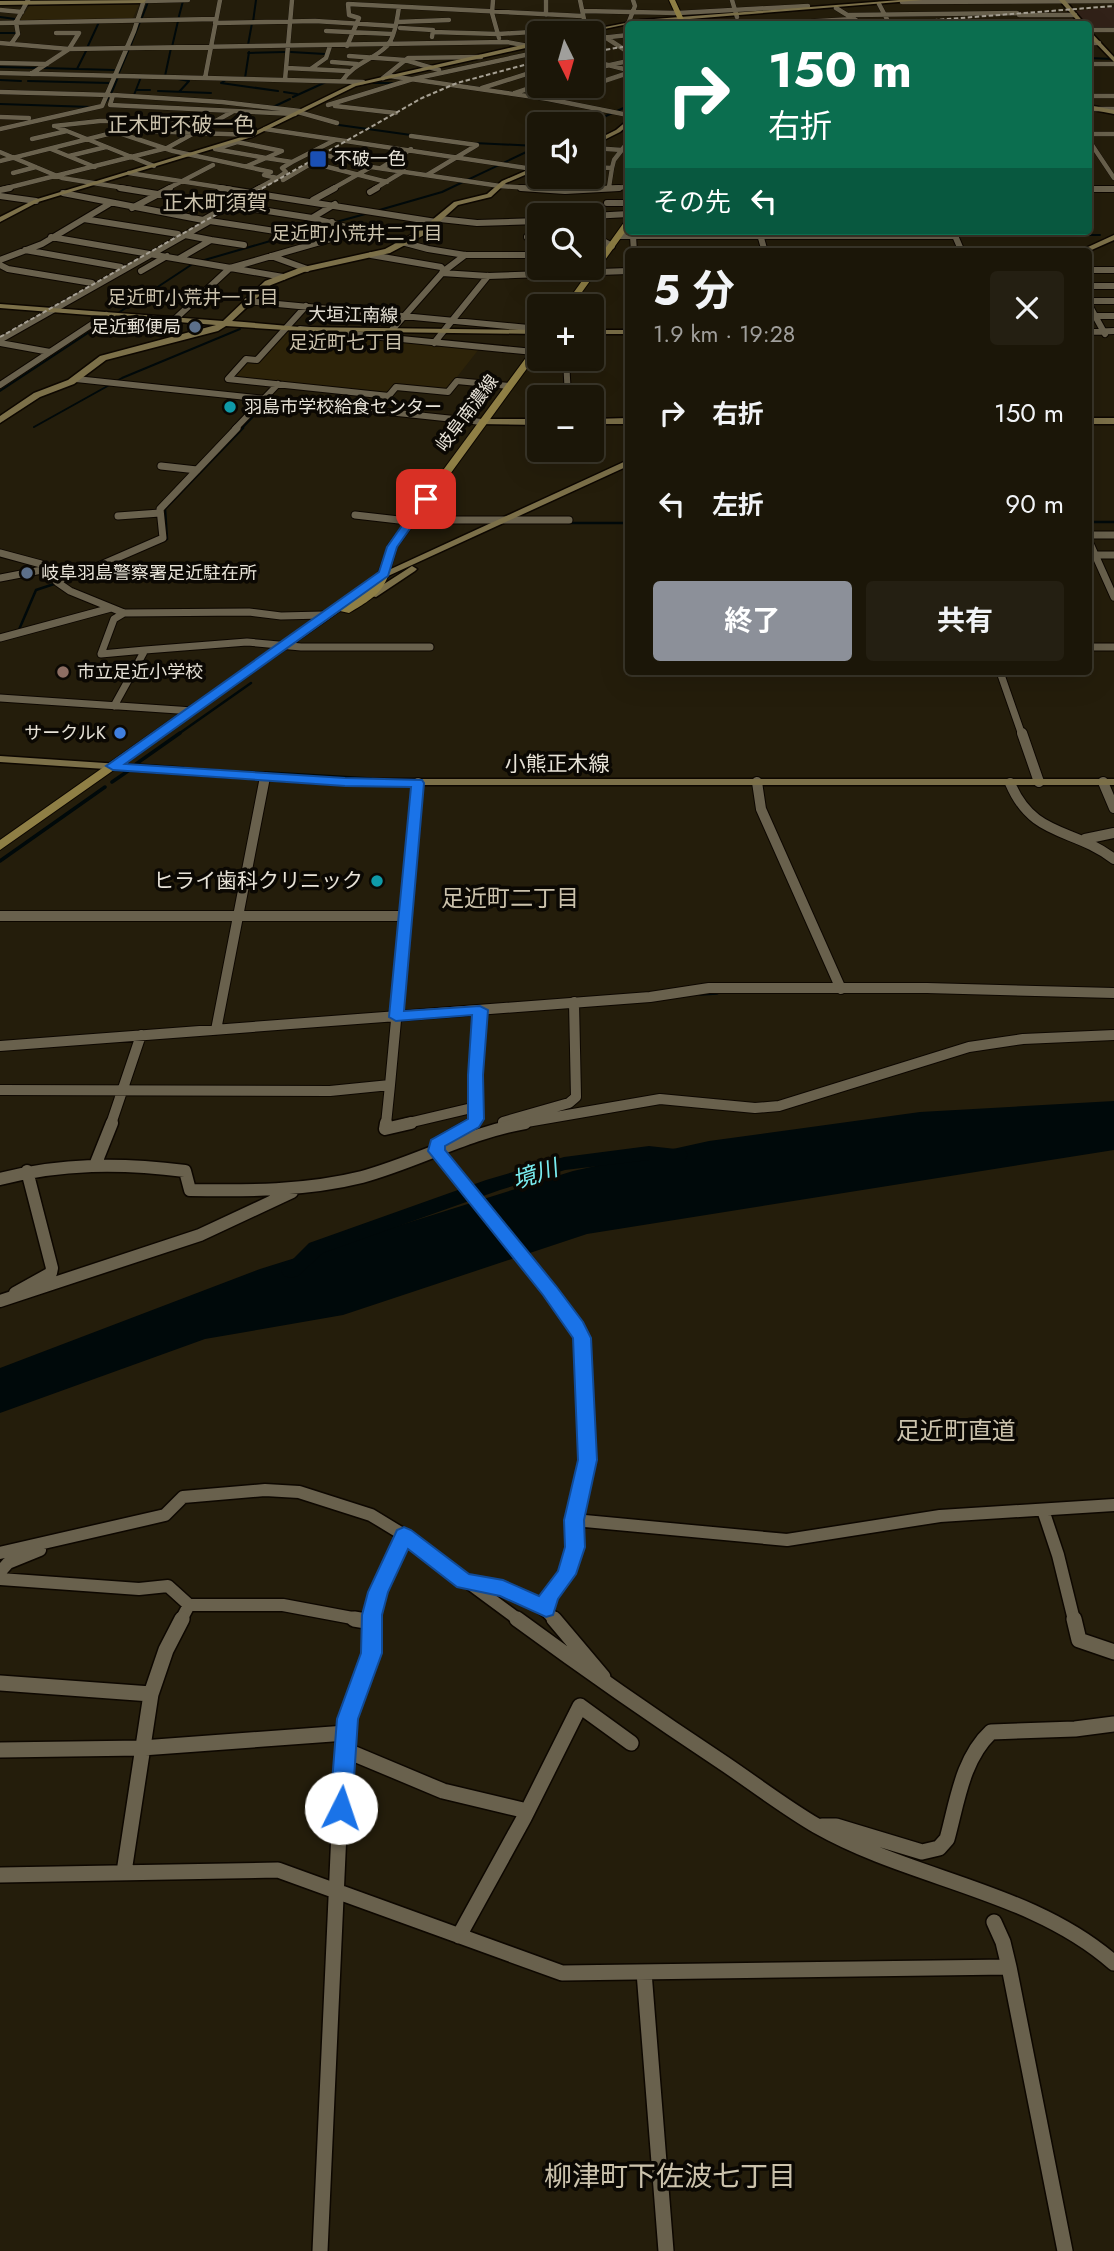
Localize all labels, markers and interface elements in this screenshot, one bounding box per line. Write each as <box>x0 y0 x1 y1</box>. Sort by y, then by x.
north arrow <box>527 21 604 98</box>
map controls <box>527 21 604 462</box>
text: 150 m <box>768 35 912 105</box>
icon: right <box>653 49 744 140</box>
text: 右折 <box>768 103 832 149</box>
district label: 正木町不破一色 <box>108 110 255 140</box>
button: sound <box>527 112 604 189</box>
place label: 不破一色 <box>334 146 406 172</box>
marker: 不破一色 <box>308 149 328 169</box>
icon: left <box>745 182 783 220</box>
text: その先 <box>653 183 731 221</box>
district label: 正木町須賀 <box>163 188 268 218</box>
button: search <box>527 203 604 280</box>
district label: 足近町小荒井二丁目 <box>271 220 443 247</box>
text: 5 分 <box>653 260 735 321</box>
button: close <box>990 271 1064 345</box>
district label: 足近町小荒井一丁目 <box>107 284 279 311</box>
button: + <box>527 294 604 371</box>
street label: 大垣江南線 <box>308 301 398 329</box>
place label: 足近郵便局 <box>91 314 181 340</box>
text: 1.9 km · 19:28 <box>653 317 795 351</box>
marker: 足近郵便局 <box>187 319 203 335</box>
district label: 足近町七丁目 <box>289 329 403 356</box>
street label: 岐阜南濃線 <box>430 369 504 457</box>
button: − <box>527 385 604 462</box>
place label: 羽島市学校給食センター <box>244 394 442 420</box>
icon: right <box>653 394 691 432</box>
text: 150 m <box>994 394 1064 432</box>
text: 右折 <box>712 395 764 433</box>
marker: 羽島市学校給食センター <box>222 399 238 415</box>
pin <box>396 469 456 529</box>
icon: arrive <box>407 480 445 518</box>
icon: left <box>653 485 691 523</box>
text: 90 m <box>1005 485 1064 523</box>
text: 左折 <box>712 486 764 524</box>
place label: 岐阜羽島警察署足近駐在所 <box>41 560 257 586</box>
marker: 岐阜羽島警察署足近駐在所 <box>19 565 35 581</box>
button: 終了 <box>653 581 852 661</box>
button: 共有 <box>866 581 1064 661</box>
place label: 市立足近小学校 <box>77 659 203 685</box>
marker: 市立足近小学校 <box>55 664 71 680</box>
place label: サークルK <box>24 720 107 746</box>
marker: サークルK <box>112 725 128 741</box>
street label: 小熊正木線 <box>505 749 610 779</box>
place label: ヒライ歯科クリニック <box>153 866 363 896</box>
marker: ヒライ歯科クリニック <box>369 873 385 889</box>
district label: 足近町二丁目 <box>441 881 579 915</box>
water label: 境川 <box>508 1150 565 1197</box>
district label: 足近町直道 <box>896 1413 1016 1448</box>
position arrow <box>304 1771 378 1845</box>
district label: 柳津町下佐波七丁目 <box>544 2156 796 2197</box>

